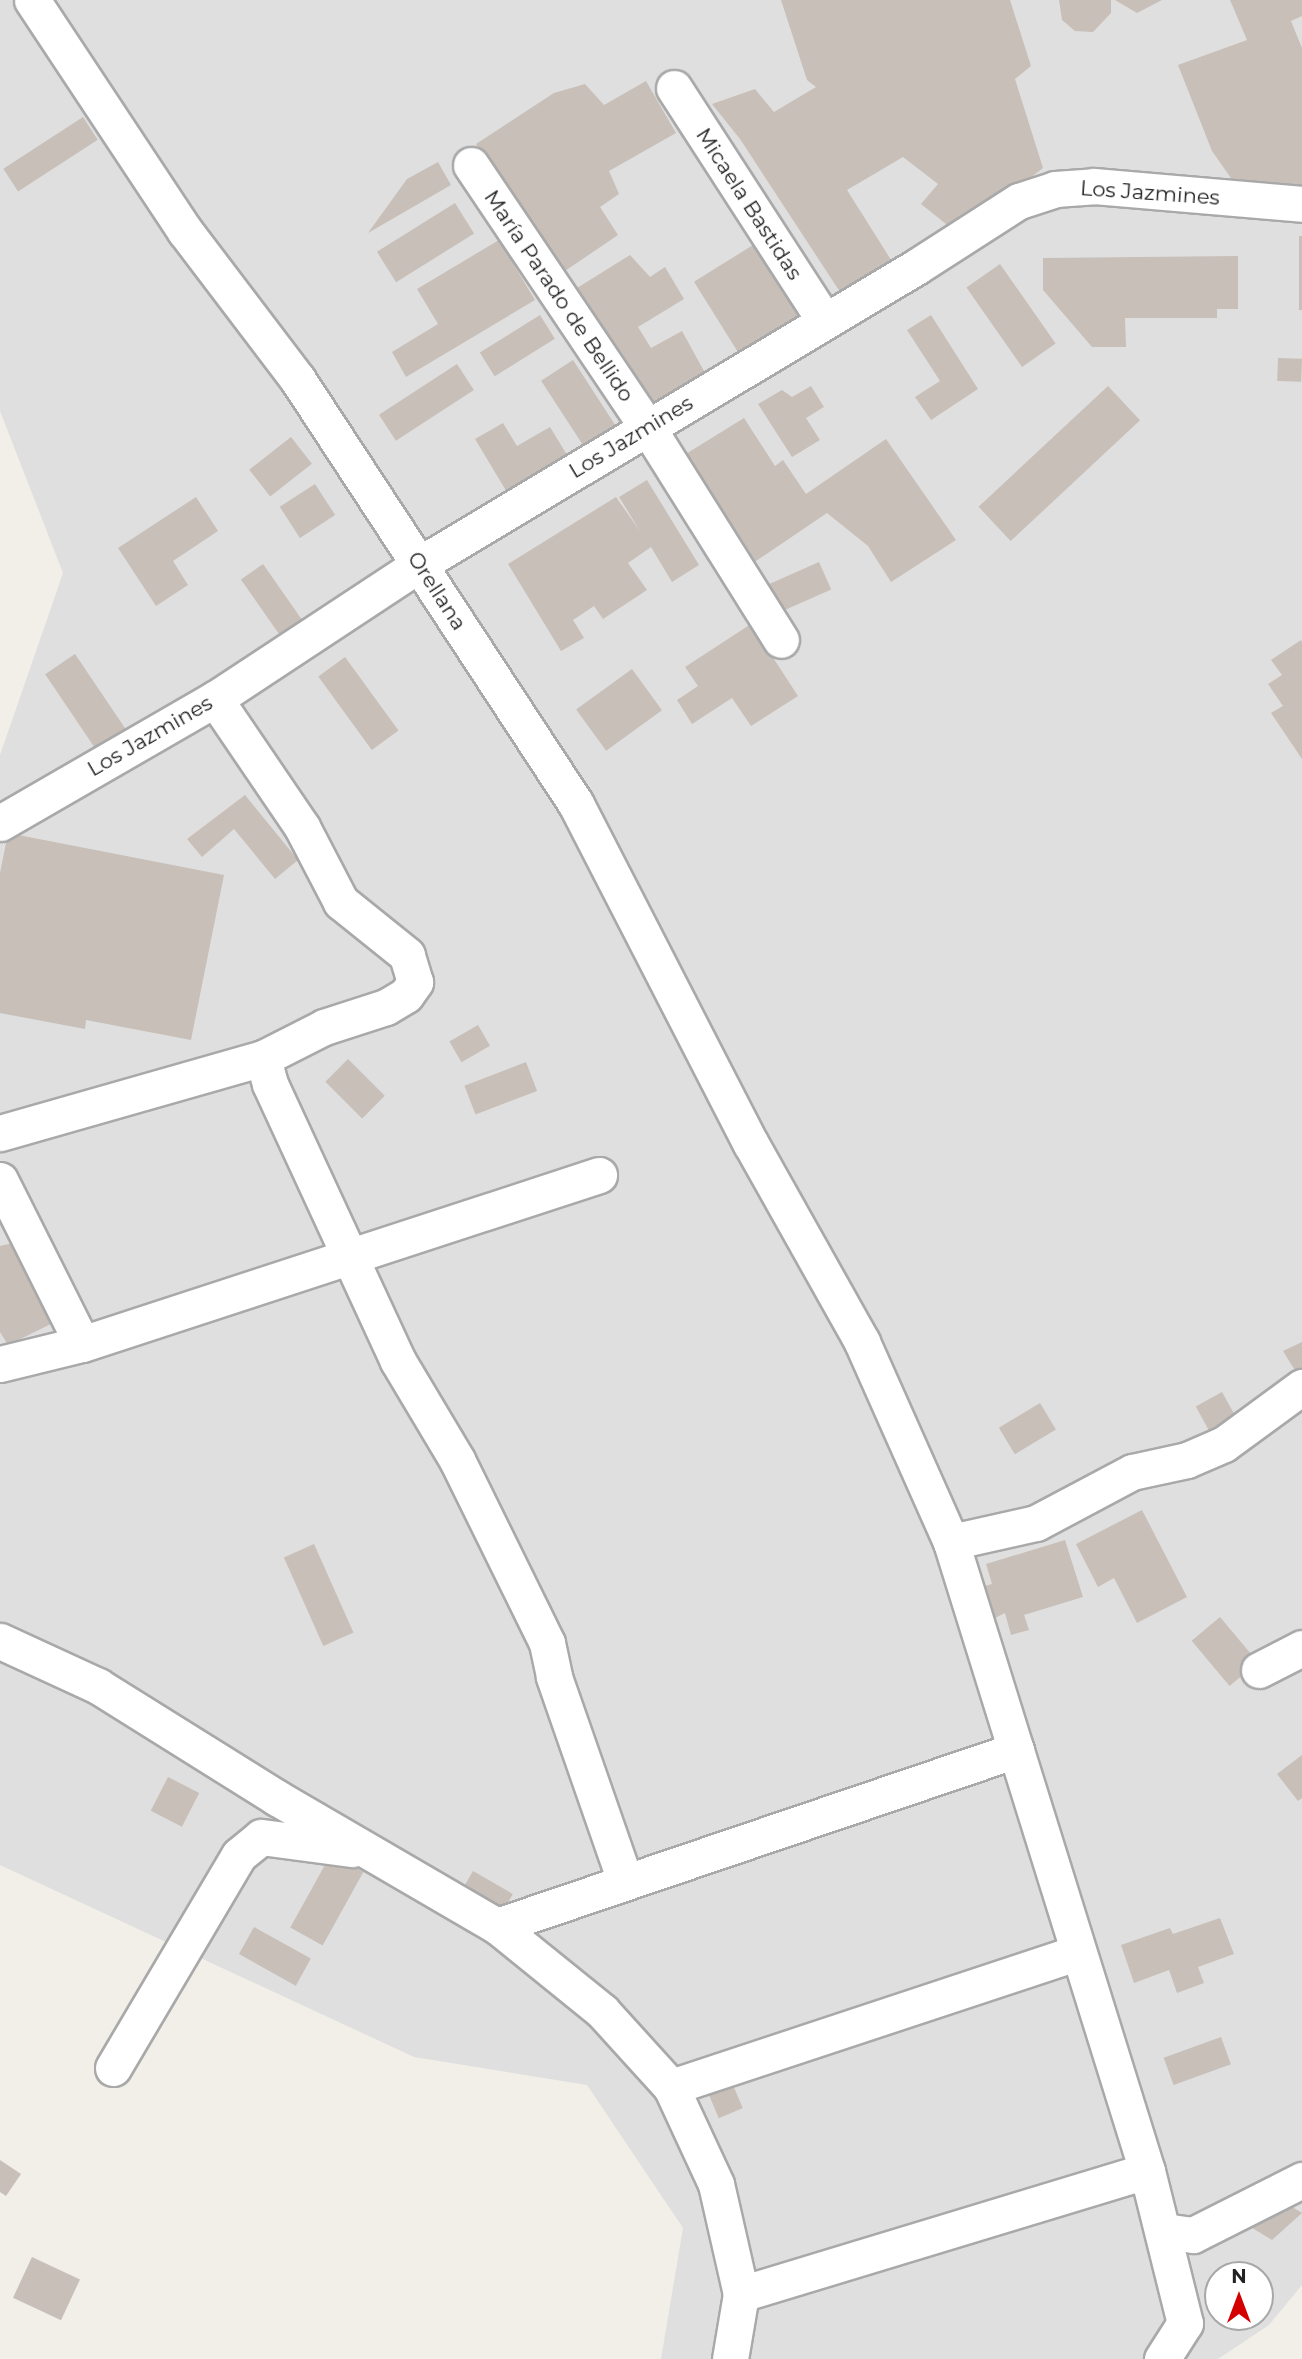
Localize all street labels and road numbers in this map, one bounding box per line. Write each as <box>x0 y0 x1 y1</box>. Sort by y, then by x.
street label: Micaela Bastidas <box>691 123 807 285</box>
street label: Los Jazmines <box>1079 176 1221 210</box>
street label: María Parado de Bellido <box>479 186 639 406</box>
street label: Los Jazmines <box>565 390 697 484</box>
street label: Orellana <box>402 547 472 635</box>
street label: Los Jazmines <box>83 690 217 782</box>

